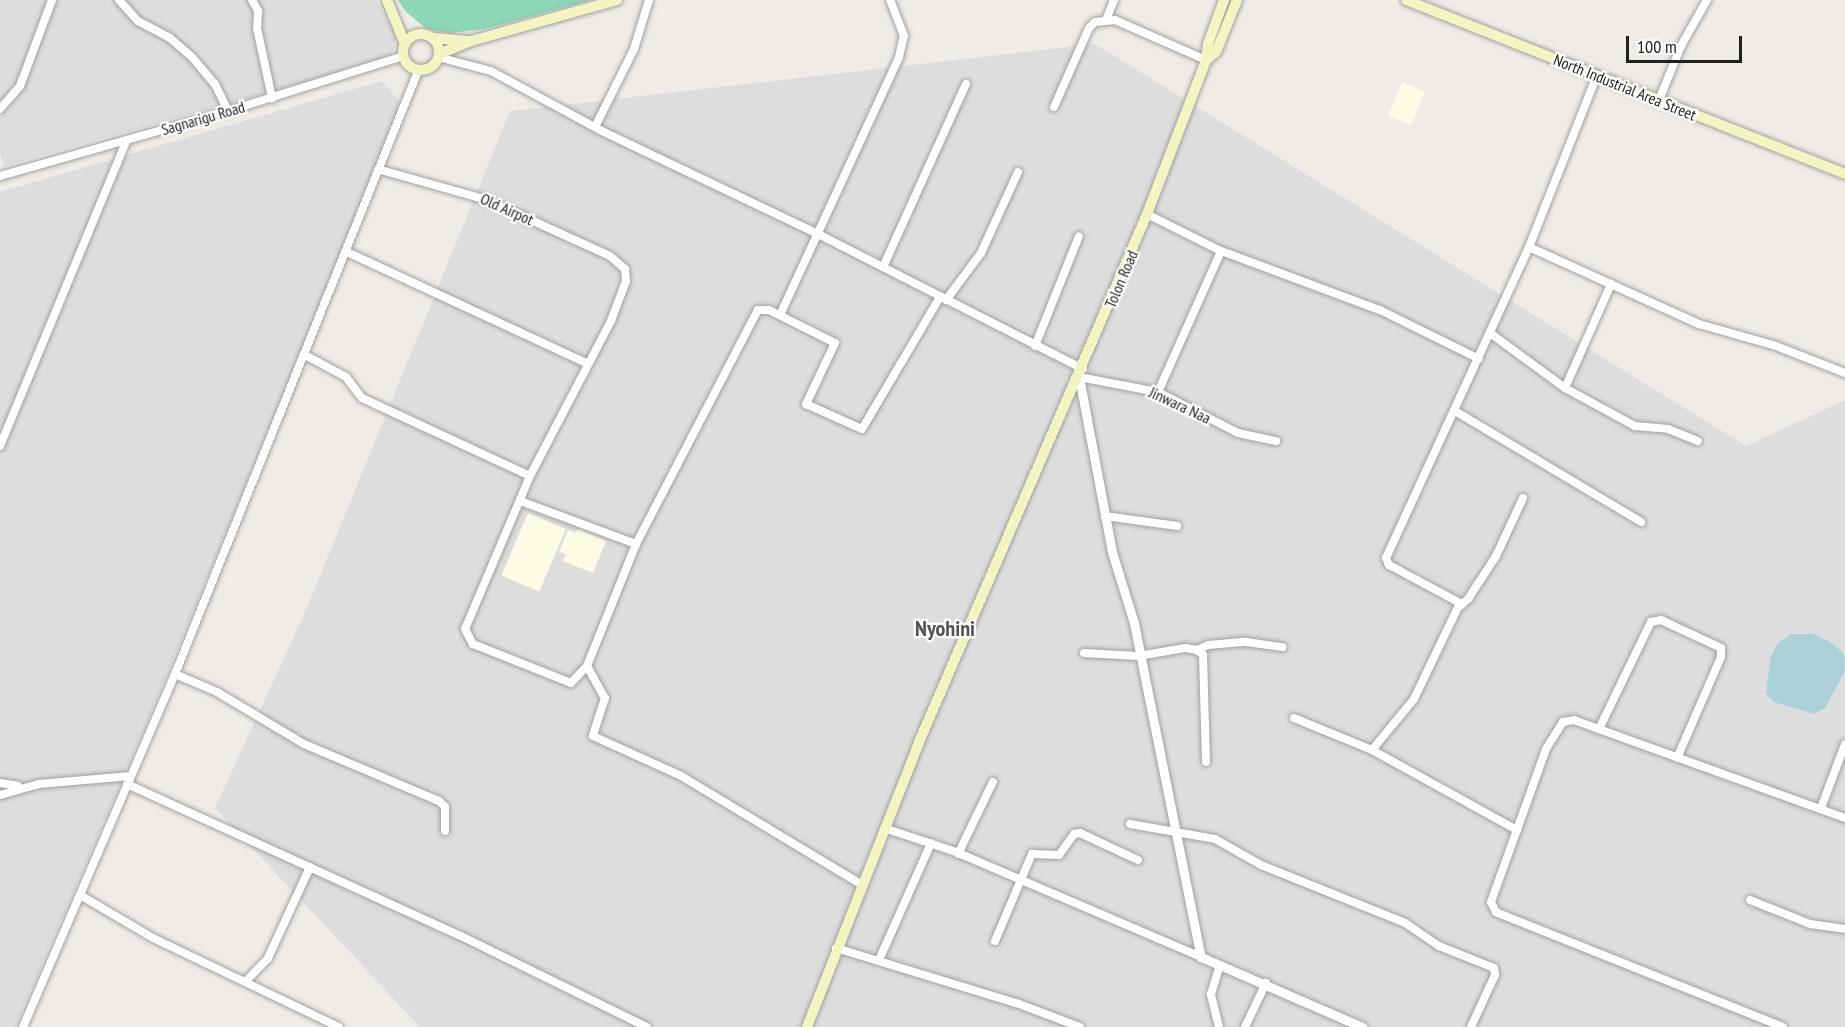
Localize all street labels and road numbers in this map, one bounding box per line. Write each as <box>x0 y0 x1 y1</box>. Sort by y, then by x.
street label: North Industrial Area Street <box>1551 50 1699 124</box>
street label: Sagnarigu Road <box>159 97 247 139</box>
street label: Old Airpot <box>477 189 537 229</box>
street label: Tolon Road <box>1100 247 1142 311</box>
street label: Jinwara Naa <box>1146 382 1214 428</box>

